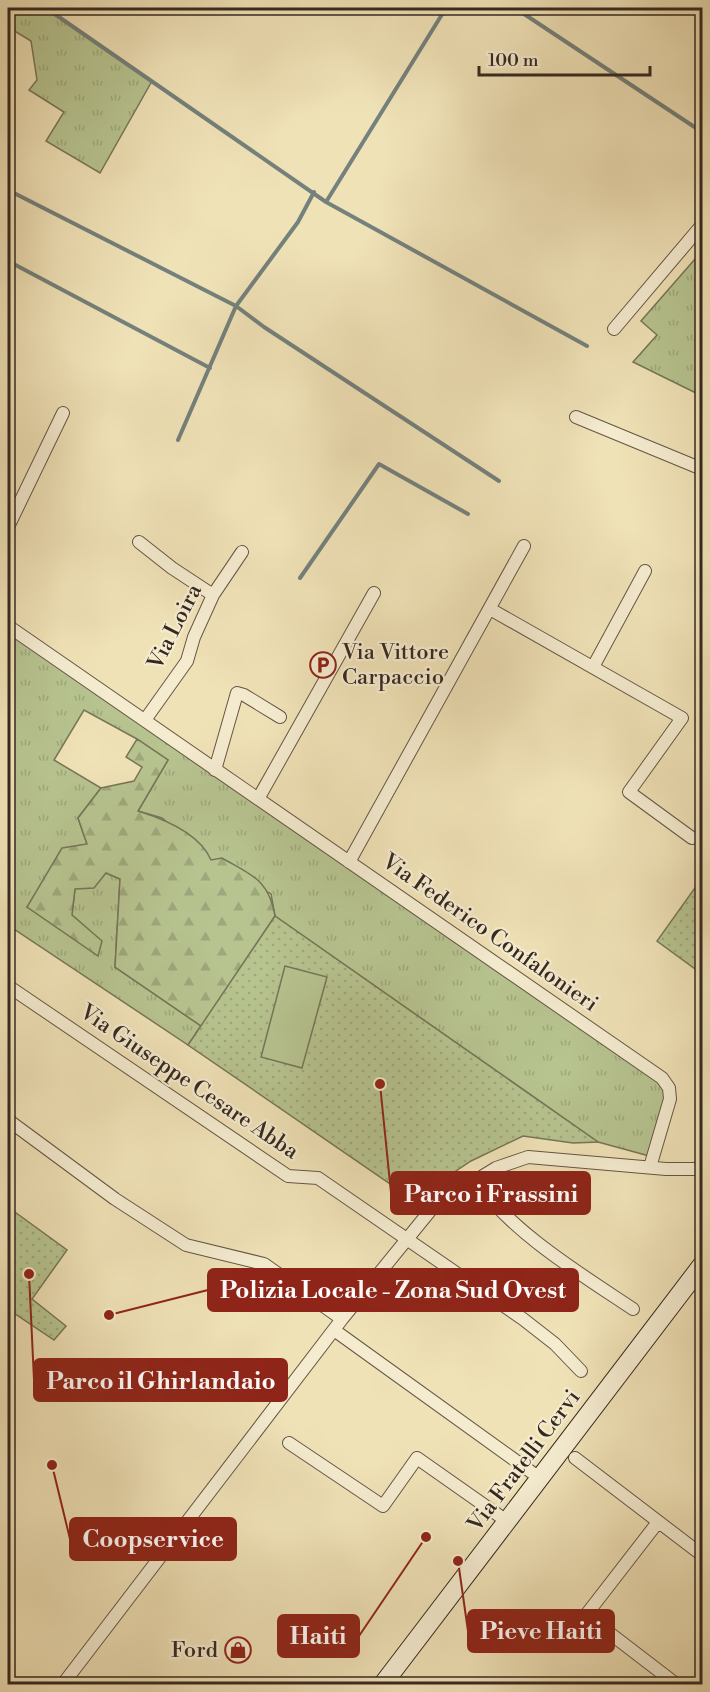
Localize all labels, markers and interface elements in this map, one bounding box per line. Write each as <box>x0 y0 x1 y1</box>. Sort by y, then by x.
scale bar <box>479 39 650 77</box>
text: 100 m <box>488 49 539 72</box>
street label: Via Loira <box>142 579 208 675</box>
place label: Via Vittore Carpaccio <box>341 639 449 691</box>
parking icon: Via Vittore Carpaccio <box>308 650 338 680</box>
street label: Via Federico Confalonieri <box>376 848 603 1018</box>
street label: Via Giuseppe Cesare Abba <box>74 998 304 1166</box>
callout: Parco i Frassini <box>391 1172 590 1214</box>
text: Parco i Frassini <box>404 1180 578 1210</box>
callout: Polizia Locale - Zona Sud Ovest <box>208 1269 578 1311</box>
text: Polizia Locale - Zona Sud Ovest <box>220 1276 567 1306</box>
callout: Parco il Ghirlandaio <box>34 1359 287 1401</box>
text: Parco il Ghirlandaio <box>46 1367 276 1397</box>
street label: Via Fratelli Cervi <box>461 1385 586 1538</box>
callout: Coopservice <box>70 1518 236 1560</box>
text: Coopservice <box>82 1525 224 1555</box>
callout: Pieve Haiti <box>468 1610 614 1652</box>
callout: Haiti <box>278 1615 359 1657</box>
text: Pieve Haiti <box>480 1617 602 1647</box>
text: Haiti <box>290 1622 347 1652</box>
shop icon: Ford <box>223 1635 253 1665</box>
place label: Ford <box>171 1637 218 1664</box>

